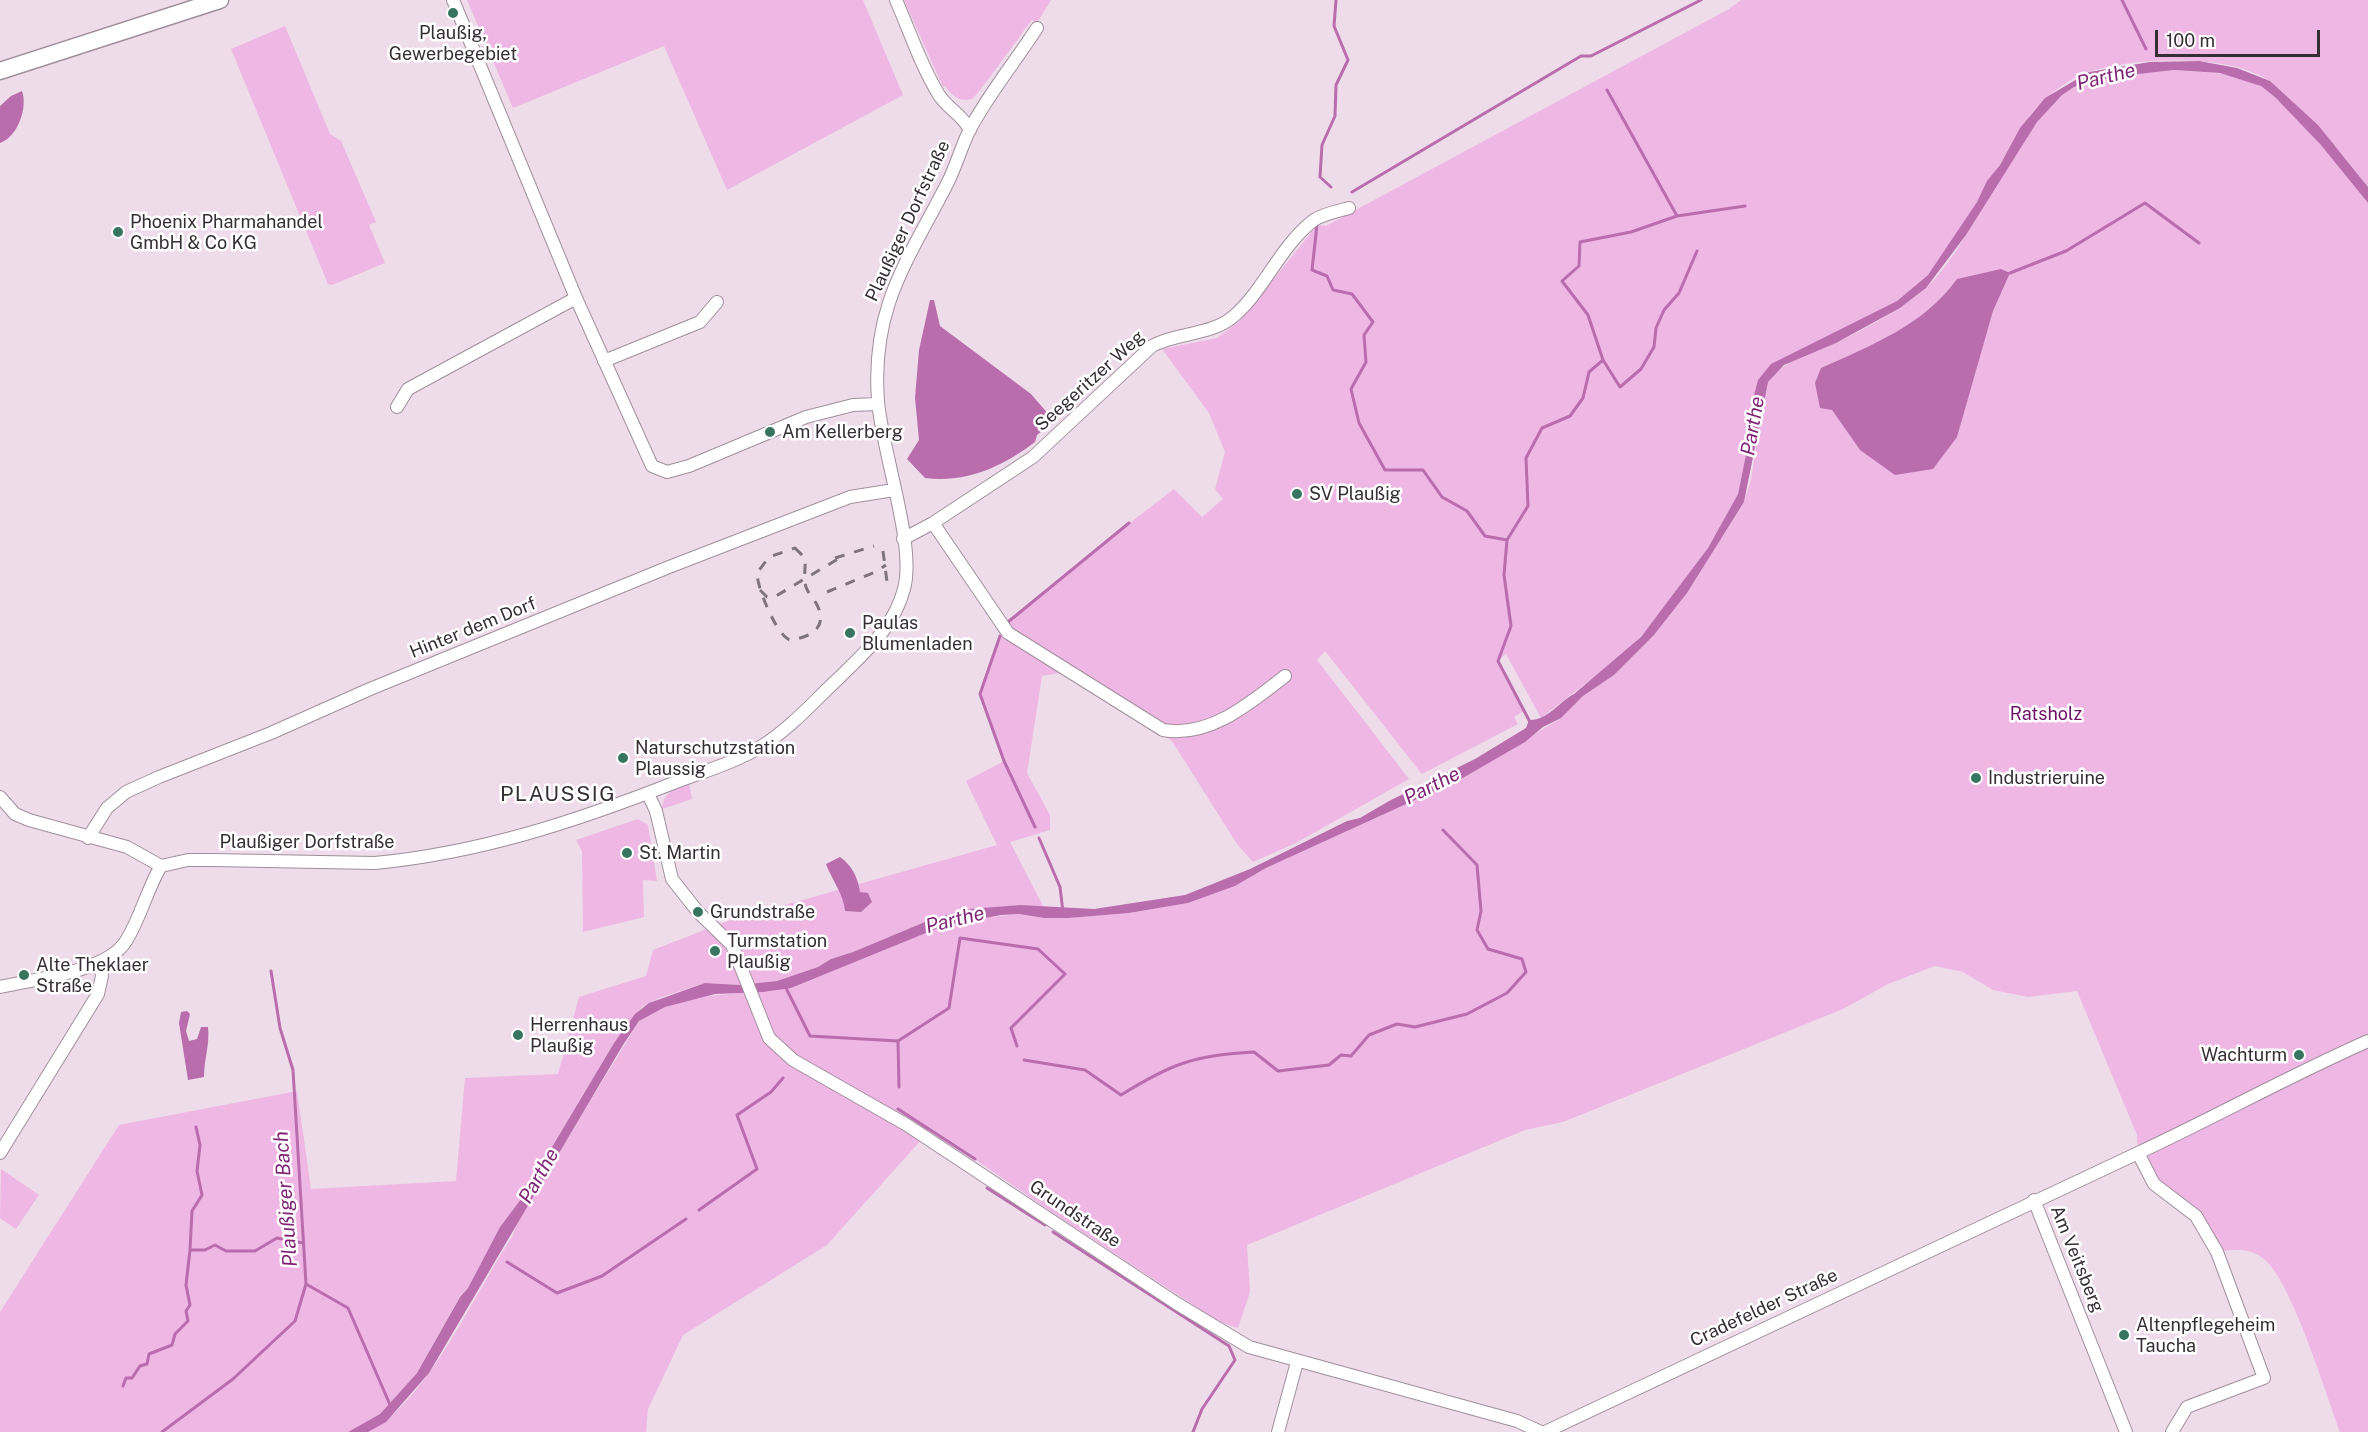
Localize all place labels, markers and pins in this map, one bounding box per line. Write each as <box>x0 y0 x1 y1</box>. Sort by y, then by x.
marker: Plaußig, Gewerbegebiet <box>446 6 460 20</box>
place label: Plaußig, Gewerbegebiet <box>389 22 517 64</box>
place label: Phoenix Pharmahandel GmbH & Co KG <box>130 211 323 254</box>
marker: Phoenix Pharmahandel GmbH & Co KG <box>111 225 125 239</box>
place label: Am Kellerberg <box>782 421 903 443</box>
marker: Am Kellerberg <box>763 425 777 439</box>
place label: SV Plaußig <box>1309 483 1401 505</box>
marker: SV Plaußig <box>1290 487 1304 501</box>
place label: Paulas Blumenladen <box>862 612 973 654</box>
marker: Paulas Blumenladen <box>843 626 857 640</box>
place label: Naturschutzstation Plaussig <box>635 737 795 780</box>
marker: Naturschutzstation Plaussig <box>616 751 630 765</box>
place label: Industrieruine <box>1988 767 2105 789</box>
marker: Industrieruine <box>1969 771 1983 785</box>
place label: St. Martin <box>639 842 721 864</box>
marker: St. Martin <box>620 846 634 860</box>
place label: Grundstraße <box>710 901 815 923</box>
marker: Grundstraße <box>691 905 705 919</box>
place label: Turmstation Plaußig <box>727 930 827 972</box>
marker: Turmstation Plaußig <box>708 944 722 958</box>
place label: Alte Theklaer Straße <box>36 954 149 996</box>
marker: Alte Theklaer Straße <box>17 968 31 982</box>
place label: Herrenhaus Plaußig <box>530 1014 628 1056</box>
marker: Herrenhaus Plaußig <box>511 1028 525 1042</box>
place label: Wachturm <box>2201 1044 2287 1066</box>
marker: Wachturm <box>2292 1048 2306 1062</box>
place label: Altenpflegeheim Taucha <box>2136 1314 2275 1356</box>
marker: Altenpflegeheim Taucha <box>2117 1328 2131 1342</box>

